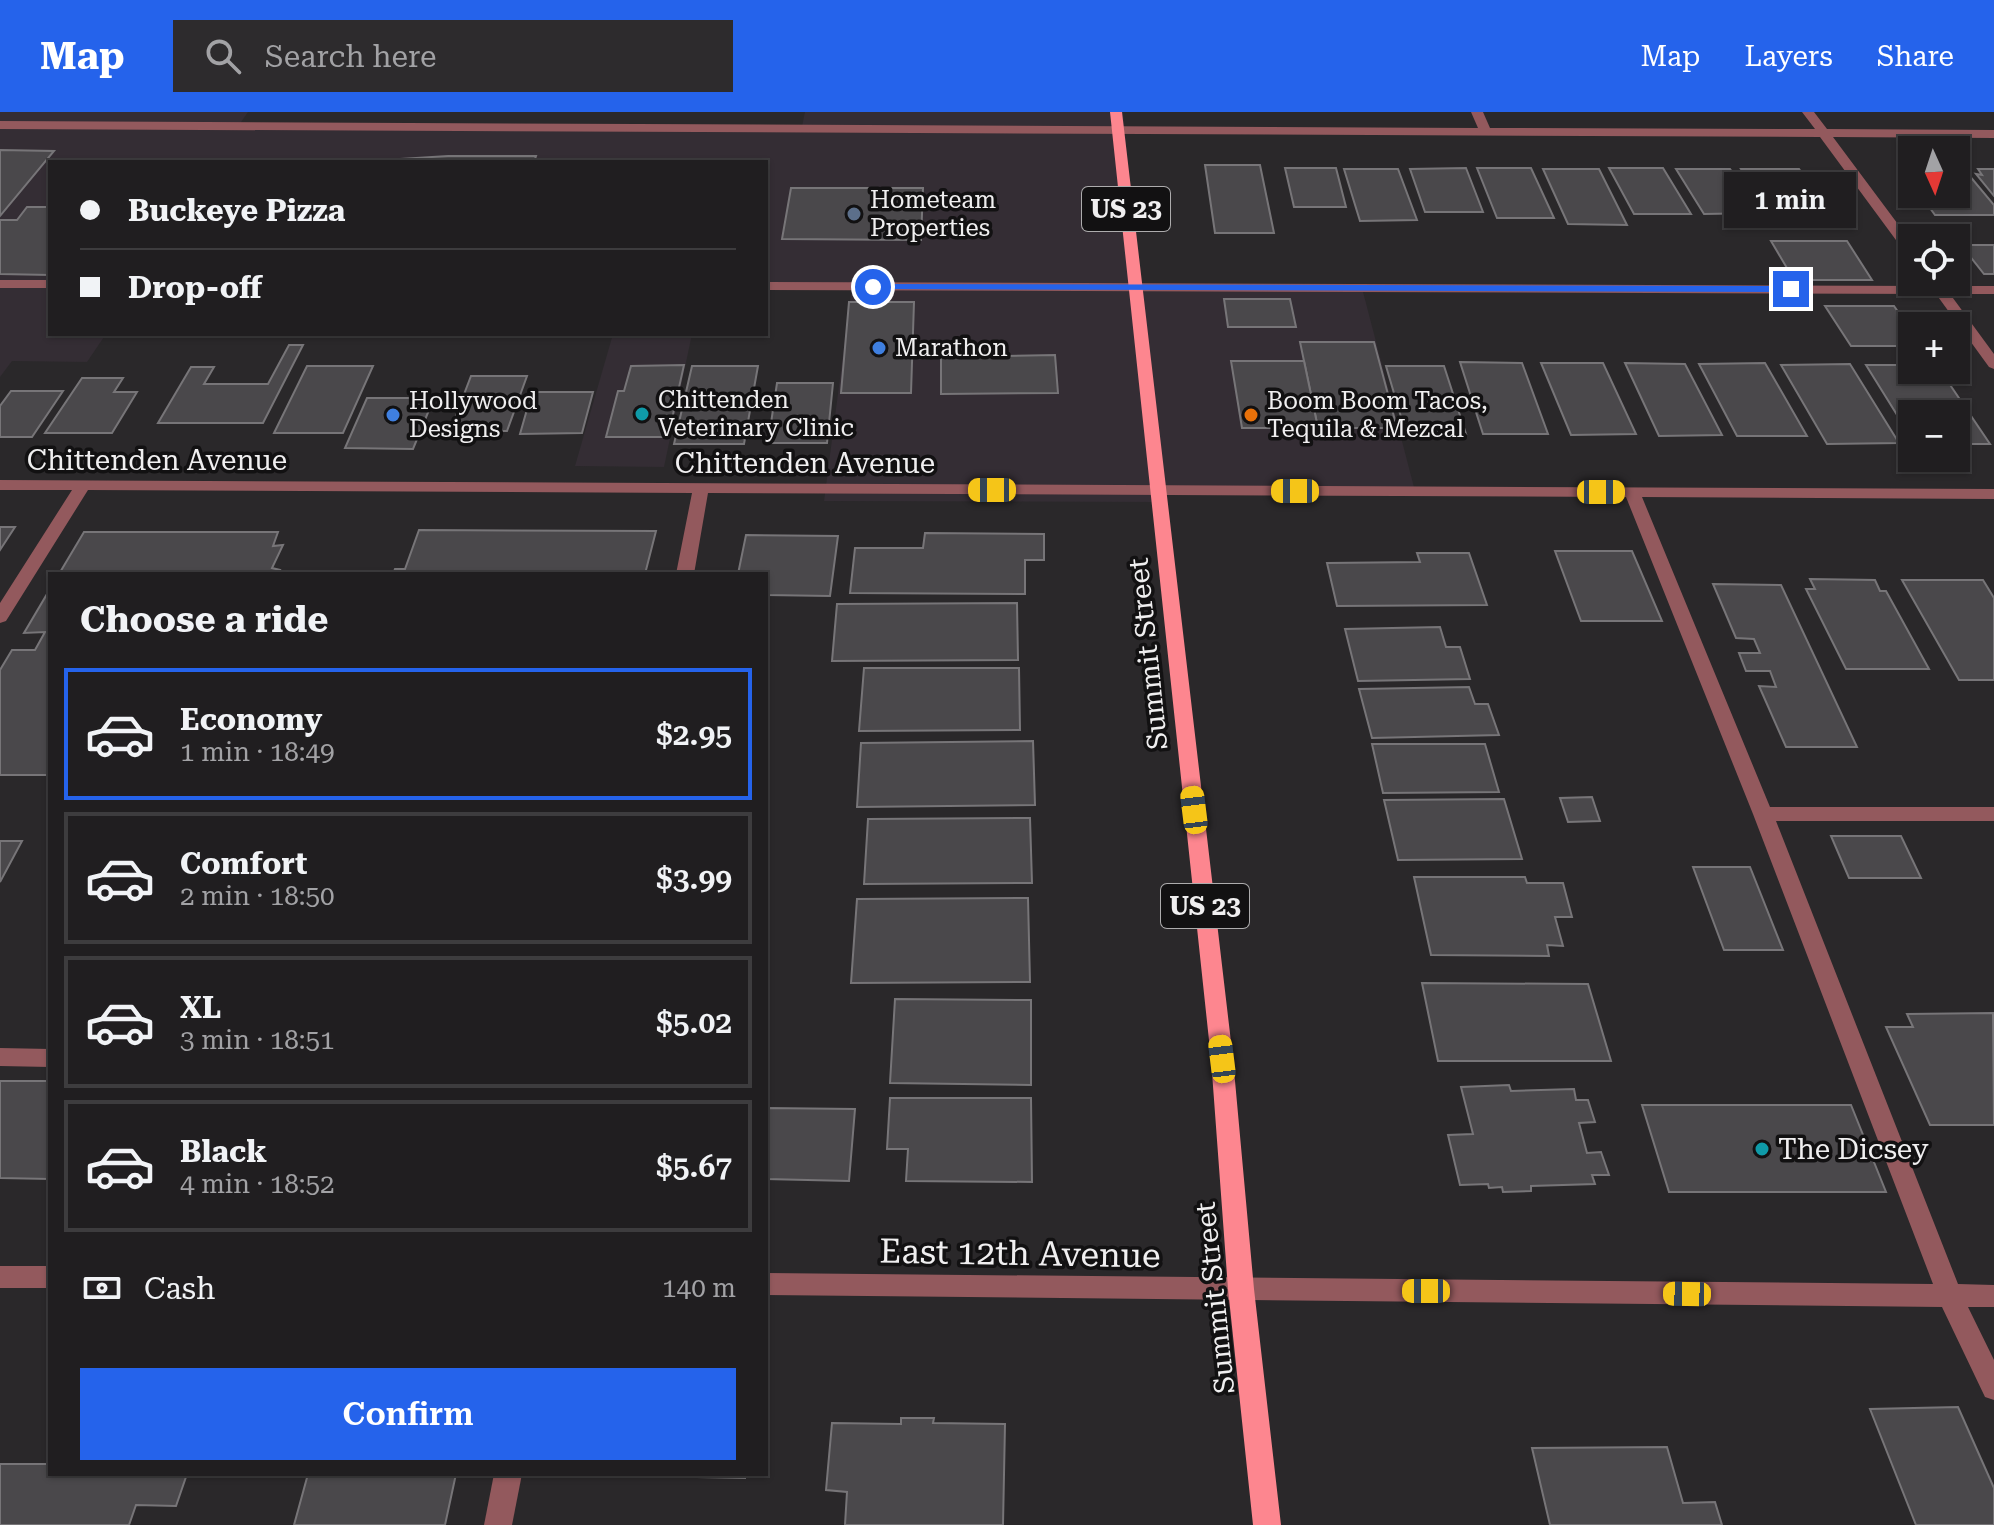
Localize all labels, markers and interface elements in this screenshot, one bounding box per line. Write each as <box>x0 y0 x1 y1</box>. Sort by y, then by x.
search box <box>173 20 733 92</box>
text: Map <box>40 34 125 78</box>
icon: search <box>201 34 245 78</box>
text: Search here <box>265 39 437 74</box>
text: Map <box>1641 40 1700 73</box>
text: Layers <box>1744 40 1833 73</box>
text: Share <box>1877 40 1954 73</box>
north arrow <box>1898 136 1970 208</box>
map controls <box>1898 136 1970 472</box>
callout: 1 min <box>1725 173 1857 229</box>
text: 1 min <box>1754 185 1826 215</box>
place label: Hometeam Properties <box>870 186 996 242</box>
road number: US 23 <box>1082 187 1170 231</box>
text: Buckeye Pizza <box>128 193 345 228</box>
marker: Hometeam Properties <box>845 205 863 223</box>
button: locate <box>1898 224 1970 296</box>
route start <box>855 269 891 305</box>
text: Drop-off <box>128 270 262 305</box>
route end <box>1773 271 1809 307</box>
button: + <box>1898 312 1970 384</box>
place label: Marathon <box>895 334 1008 362</box>
marker: Marathon <box>870 339 888 357</box>
place label: Chittenden Veterinary Clinic <box>658 386 854 442</box>
place label: Hollywood Designs <box>409 387 537 443</box>
place label: Boom Boom Tacos, Tequila & Mezcal <box>1267 387 1488 443</box>
button: − <box>1898 400 1970 472</box>
marker: Chittenden Veterinary Clinic <box>633 405 651 423</box>
marker: Hollywood Designs <box>384 406 402 424</box>
marker: Boom Boom Tacos, Tequila & Mezcal <box>1242 406 1260 424</box>
street label: Chittenden Avenue <box>27 444 287 477</box>
street label: Chittenden Avenue <box>675 447 935 480</box>
car <box>968 478 1016 502</box>
car <box>1271 479 1319 503</box>
car <box>1577 480 1625 504</box>
street label: Summit Street <box>1122 556 1174 752</box>
text: Choose a ride <box>80 599 328 641</box>
icon: car <box>84 698 156 770</box>
text: Economy <box>180 702 322 737</box>
text: $2.95 <box>656 717 732 752</box>
text: 1 min · 18:49 <box>180 737 335 767</box>
car <box>1179 785 1209 835</box>
icon: car <box>84 842 156 914</box>
text: Comfort <box>180 846 307 881</box>
text: $3.99 <box>656 861 732 896</box>
text: 2 min · 18:50 <box>180 881 335 911</box>
road number: US 23 <box>1161 884 1249 928</box>
icon: car <box>84 986 156 1058</box>
text: XL <box>180 990 221 1025</box>
text: $5.02 <box>656 1005 732 1040</box>
text: 3 min · 18:51 <box>180 1025 335 1055</box>
car <box>1207 1034 1237 1084</box>
icon: car <box>84 1130 156 1202</box>
place label: The Dicsey <box>1778 1133 1929 1166</box>
text: Black <box>180 1134 267 1169</box>
marker: The Dicsey <box>1753 1140 1771 1158</box>
text: $5.67 <box>656 1149 732 1184</box>
text: 4 min · 18:52 <box>180 1169 335 1199</box>
street label: Summit Street <box>1189 1200 1241 1396</box>
street label: East 12th Avenue <box>879 1231 1161 1275</box>
icon: cash <box>80 1266 124 1310</box>
text: Cash <box>144 1271 215 1306</box>
text: 140 m <box>662 1273 736 1303</box>
car <box>1402 1279 1450 1303</box>
car <box>1663 1282 1711 1306</box>
button: Confirm <box>80 1368 736 1460</box>

